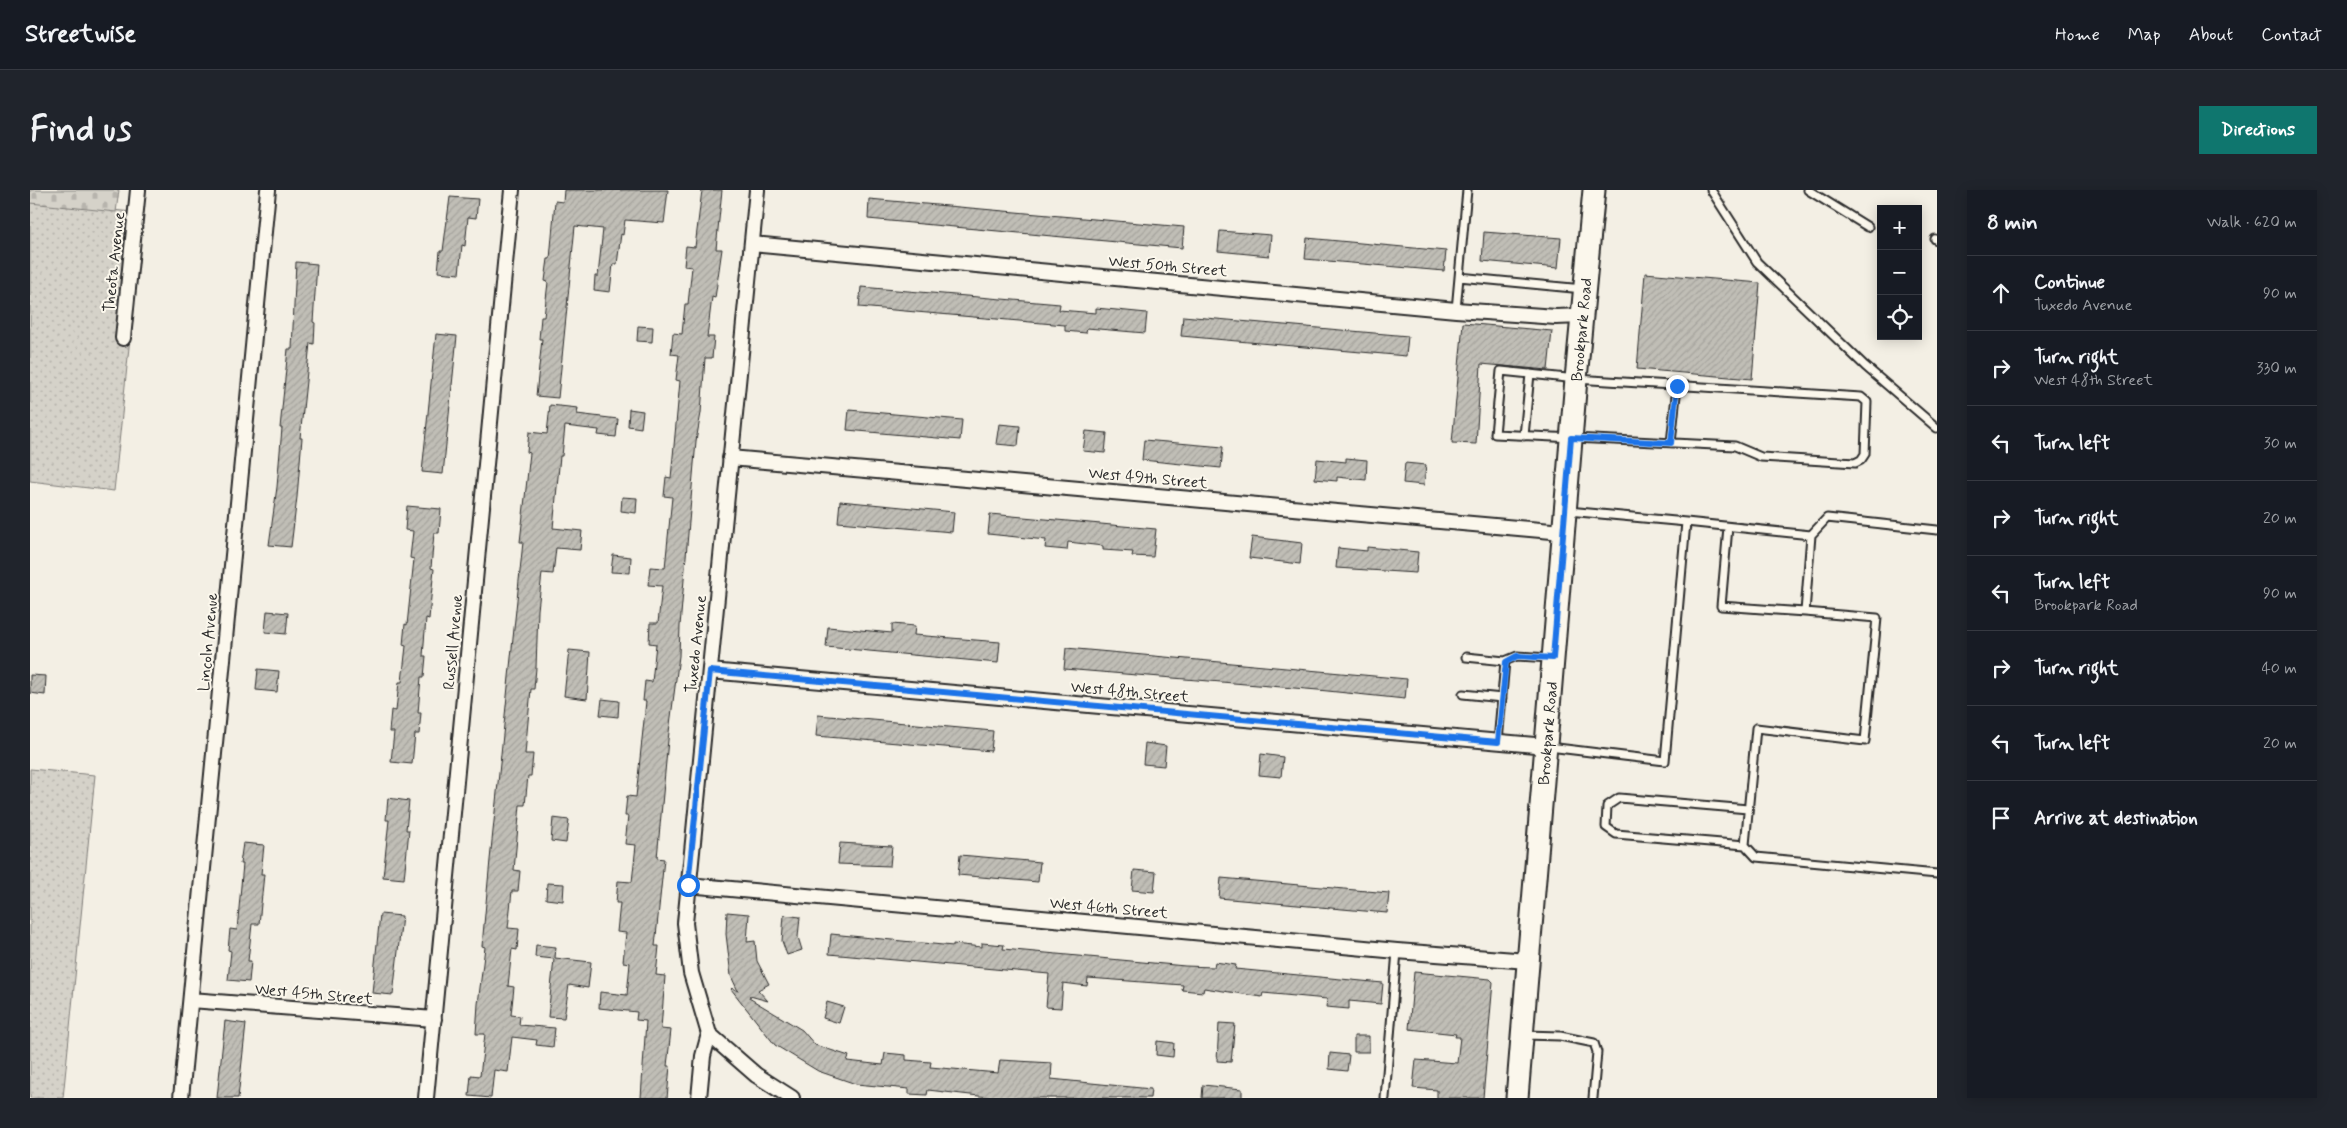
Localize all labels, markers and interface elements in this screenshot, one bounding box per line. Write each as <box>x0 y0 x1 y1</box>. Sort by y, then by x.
text: Streetwise <box>25 19 136 50</box>
text: Home <box>2055 23 2100 47</box>
text: Map <box>2128 23 2161 47</box>
text: About <box>2189 23 2233 47</box>
text: Contact <box>2261 23 2322 47</box>
button: Directions <box>2199 106 2317 154</box>
text: Find us <box>30 107 132 153</box>
map controls <box>1877 205 1922 340</box>
button: + <box>1877 205 1922 250</box>
text: 8 min <box>1987 209 2038 237</box>
street label: Theota Avenue <box>99 211 130 313</box>
text: Walk · 620 m <box>2207 212 2297 233</box>
button: − <box>1877 250 1922 295</box>
street label: West 50th Street <box>1107 251 1229 282</box>
text: Continue <box>2034 270 2105 295</box>
street label: Brookpark Road <box>1567 277 1598 383</box>
icon: ahead <box>1987 279 2015 307</box>
text: 90 m <box>2263 283 2297 304</box>
button: locate <box>1877 295 1922 340</box>
text: Tuxedo Avenue <box>2034 295 2132 316</box>
text: Turn right <box>2034 345 2118 370</box>
icon: right <box>1987 354 2015 382</box>
text: 330 m <box>2256 358 2297 379</box>
text: West 48th Street <box>2034 370 2153 391</box>
route end <box>1666 375 1689 398</box>
icon: left <box>1987 429 2015 457</box>
text: Turn left <box>2034 431 2110 456</box>
text: 30 m <box>2264 433 2297 454</box>
street label: West 49th Street <box>1087 463 1209 494</box>
icon: right <box>1987 504 2015 532</box>
text: Turn right <box>2034 506 2118 531</box>
text: 20 m <box>2263 508 2297 529</box>
text: Turn left <box>2034 570 2110 595</box>
icon: left <box>1987 579 2015 607</box>
text: 90 m <box>2263 583 2297 604</box>
street label: Lincoln Avenue <box>194 592 223 692</box>
street label: Russell Avenue <box>439 593 468 691</box>
street label: Tuxedo Avenue <box>681 594 712 694</box>
text: Brookpark Road <box>2034 595 2138 616</box>
icon: right <box>1987 654 2015 682</box>
text: Turn right <box>2034 656 2118 681</box>
text: 40 m <box>2261 658 2297 679</box>
street label: West 48th Street <box>1070 677 1191 708</box>
street label: Brookpark Road <box>1534 681 1563 786</box>
icon: left <box>1987 729 2015 757</box>
text: Turn left <box>2034 731 2110 756</box>
text: 20 m <box>2263 733 2297 754</box>
icon: arrive <box>1987 804 2015 832</box>
text: Arrive at destination <box>2034 806 2198 831</box>
route start <box>677 874 700 897</box>
street label: West 46th Street <box>1049 893 1170 924</box>
street label: West 45th Street <box>254 979 374 1010</box>

